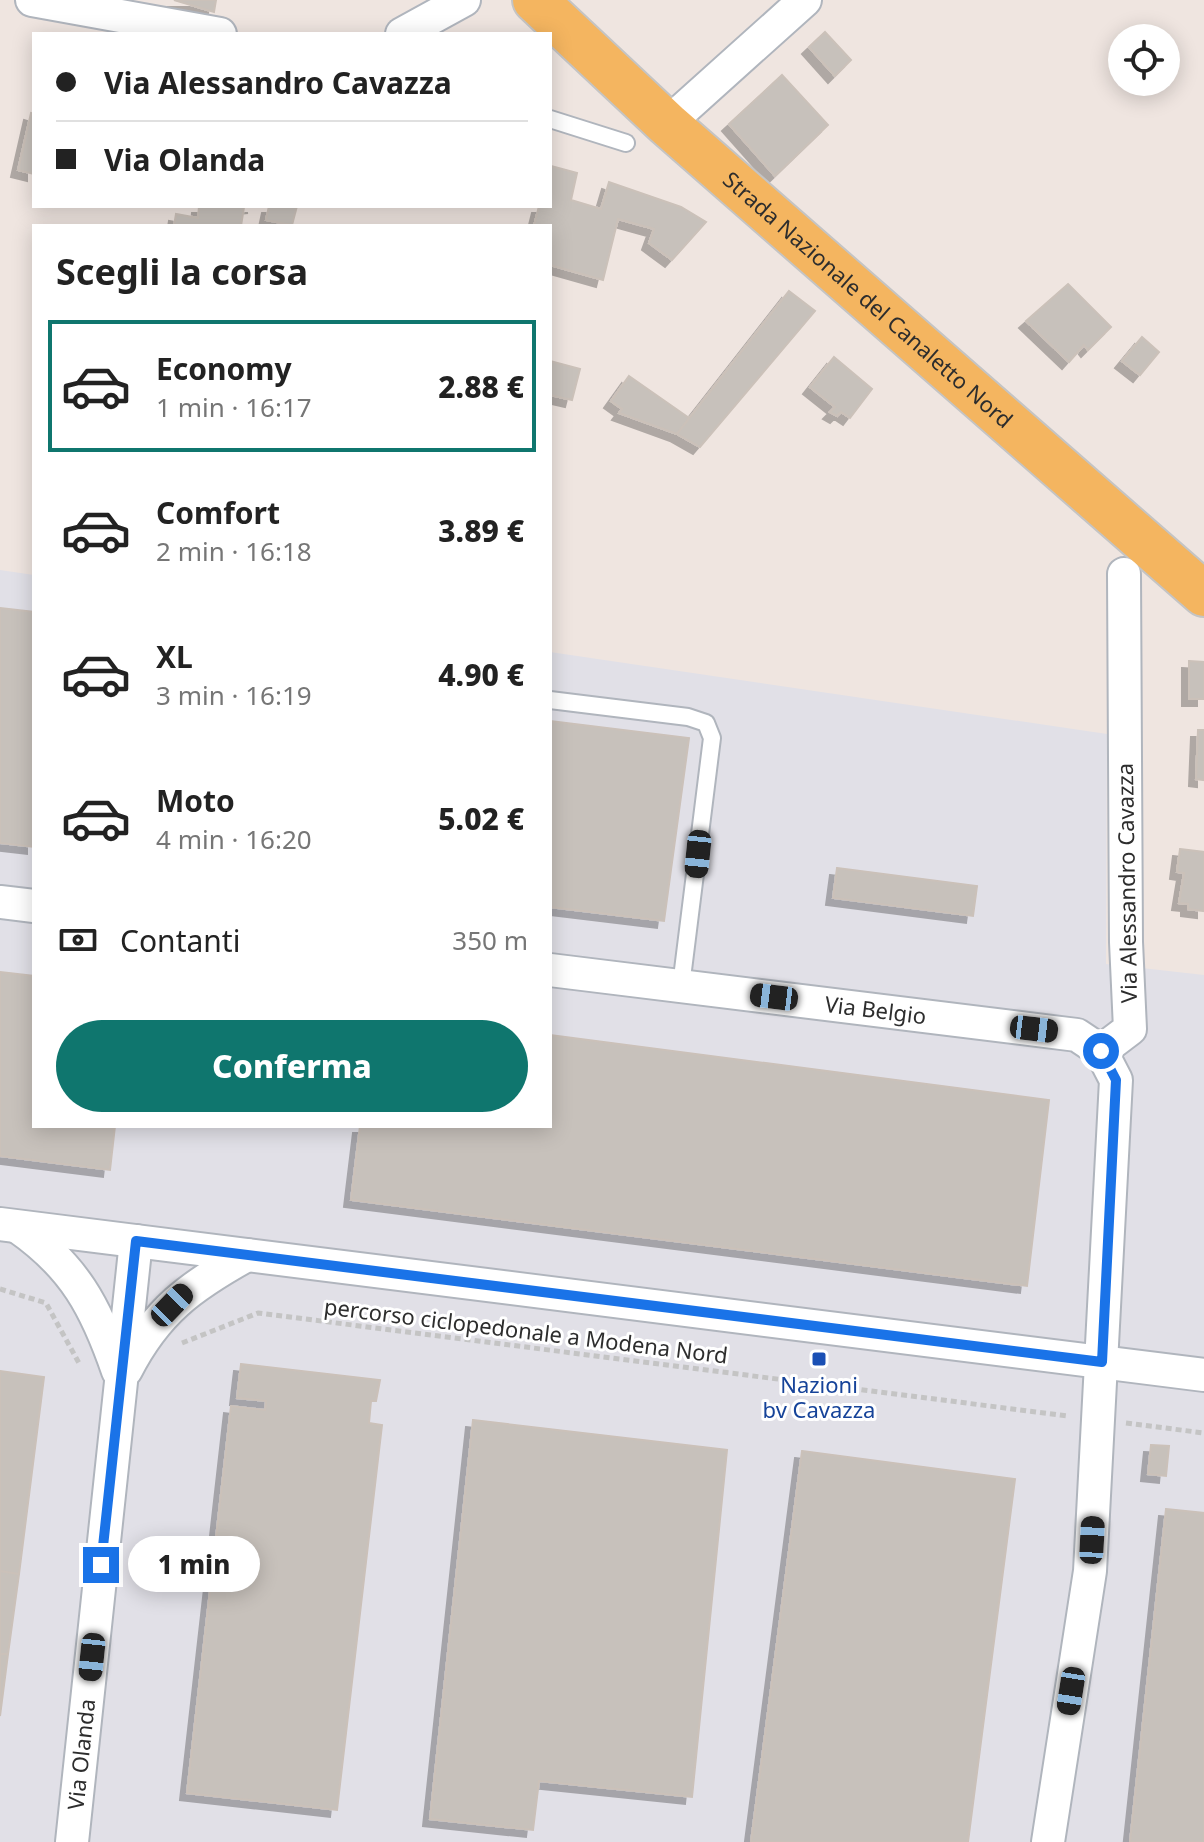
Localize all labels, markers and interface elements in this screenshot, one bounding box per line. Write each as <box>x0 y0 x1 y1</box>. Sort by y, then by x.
map controls <box>1108 24 1180 96</box>
button: locate <box>1108 24 1180 96</box>
text: Via Alessandro Cavazza <box>104 62 452 103</box>
text: Via Olanda <box>104 139 265 180</box>
street label: Strada Nazionale del Canaletto Nord <box>717 164 1020 434</box>
text: Scegli la corsa <box>56 247 308 296</box>
text: Economy <box>156 348 292 389</box>
icon: car <box>60 350 132 422</box>
text: 2.88 € <box>438 366 524 407</box>
text: 1 min · 16:17 <box>156 389 312 425</box>
text: Comfort <box>156 492 280 533</box>
icon: car <box>60 494 132 566</box>
text: 3.89 € <box>438 510 524 551</box>
text: 2 min · 16:18 <box>156 533 312 569</box>
text: XL <box>156 636 193 677</box>
icon: car <box>60 638 132 710</box>
text: 4.90 € <box>438 654 524 695</box>
text: 3 min · 16:19 <box>156 677 312 713</box>
street label: Via Alessandro Cavazza <box>1109 763 1143 1003</box>
text: Moto <box>156 780 235 821</box>
icon: car <box>60 782 132 854</box>
text: 5.02 € <box>438 798 524 839</box>
text: 4 min · 16:20 <box>156 821 312 857</box>
car <box>684 829 712 879</box>
icon: cash <box>56 918 100 962</box>
text: Contanti <box>120 920 240 961</box>
text: 350 m <box>452 922 528 958</box>
car <box>749 982 799 1012</box>
street label: Via Belgio <box>823 988 928 1030</box>
car <box>1009 1014 1059 1044</box>
button: Conferma <box>56 1020 528 1112</box>
route start <box>1083 1033 1119 1069</box>
car <box>147 1279 197 1331</box>
street label: percorso ciclopedonale a Modena Nord <box>323 1290 730 1370</box>
marker: Nazioni bv Cavazza <box>810 1350 828 1368</box>
place label: Nazioni bv Cavazza <box>763 1369 875 1424</box>
car <box>1079 1515 1105 1565</box>
callout: 1 min <box>129 1537 261 1593</box>
text: 1 min <box>158 1546 230 1582</box>
route end <box>83 1547 119 1583</box>
car <box>78 1632 106 1682</box>
car <box>1055 1665 1087 1717</box>
street label: Via Olanda <box>59 1697 101 1811</box>

